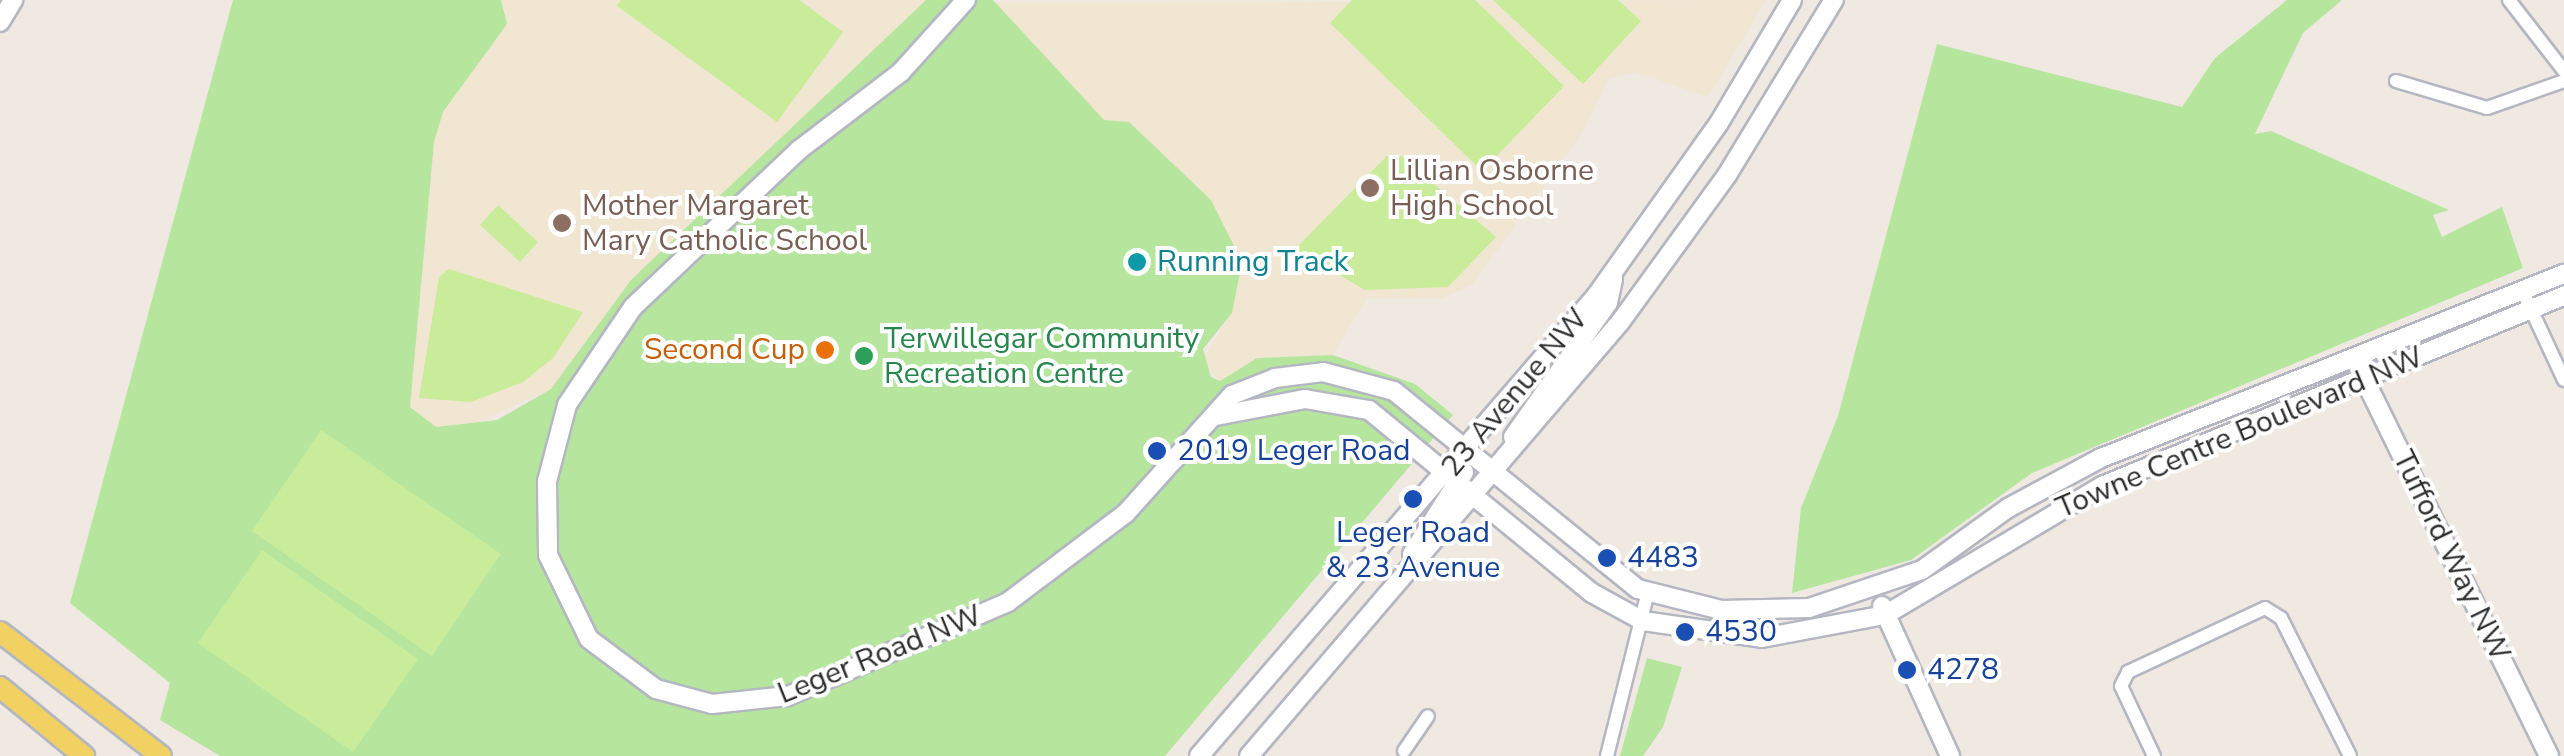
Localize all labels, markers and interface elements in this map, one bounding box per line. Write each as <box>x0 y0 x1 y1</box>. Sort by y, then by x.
place label: Lillian Osborne High School <box>1390 153 1594 224</box>
marker: Lillian Osborne High School <box>1359 177 1381 199</box>
place label: Mother Margaret Mary Catholic School <box>582 188 867 258</box>
marker: Mother Margaret Mary Catholic School <box>551 212 573 234</box>
place label: Running Track <box>1157 244 1348 280</box>
marker: Running Track <box>1126 251 1148 273</box>
street label: 23 Avenue NW <box>1434 301 1596 485</box>
place label: Terwillegar Community Recreation Centre <box>884 321 1199 392</box>
place label: Second Cup <box>644 332 805 368</box>
marker: Second Cup <box>814 339 836 361</box>
street label: Towne Centre Boulevard NW <box>2051 339 2429 527</box>
marker: Terwillegar Community Recreation Centre <box>853 345 875 367</box>
place label: 2019 Leger Road <box>1177 433 1411 469</box>
marker: 2019 Leger Road <box>1146 440 1168 462</box>
street label: Tufford Way NW <box>2384 445 2518 667</box>
marker: Leger Road & 23 Avenue <box>1402 488 1424 510</box>
place label: Leger Road & 23 Avenue <box>1326 515 1500 586</box>
place label: 4483 <box>1627 540 1699 576</box>
marker: 4483 <box>1596 547 1618 569</box>
street label: Leger Road NW <box>773 598 987 712</box>
place label: 4530 <box>1705 614 1777 650</box>
marker: 4530 <box>1674 621 1696 643</box>
place label: 4278 <box>1927 652 1999 688</box>
marker: 4278 <box>1896 659 1918 681</box>

